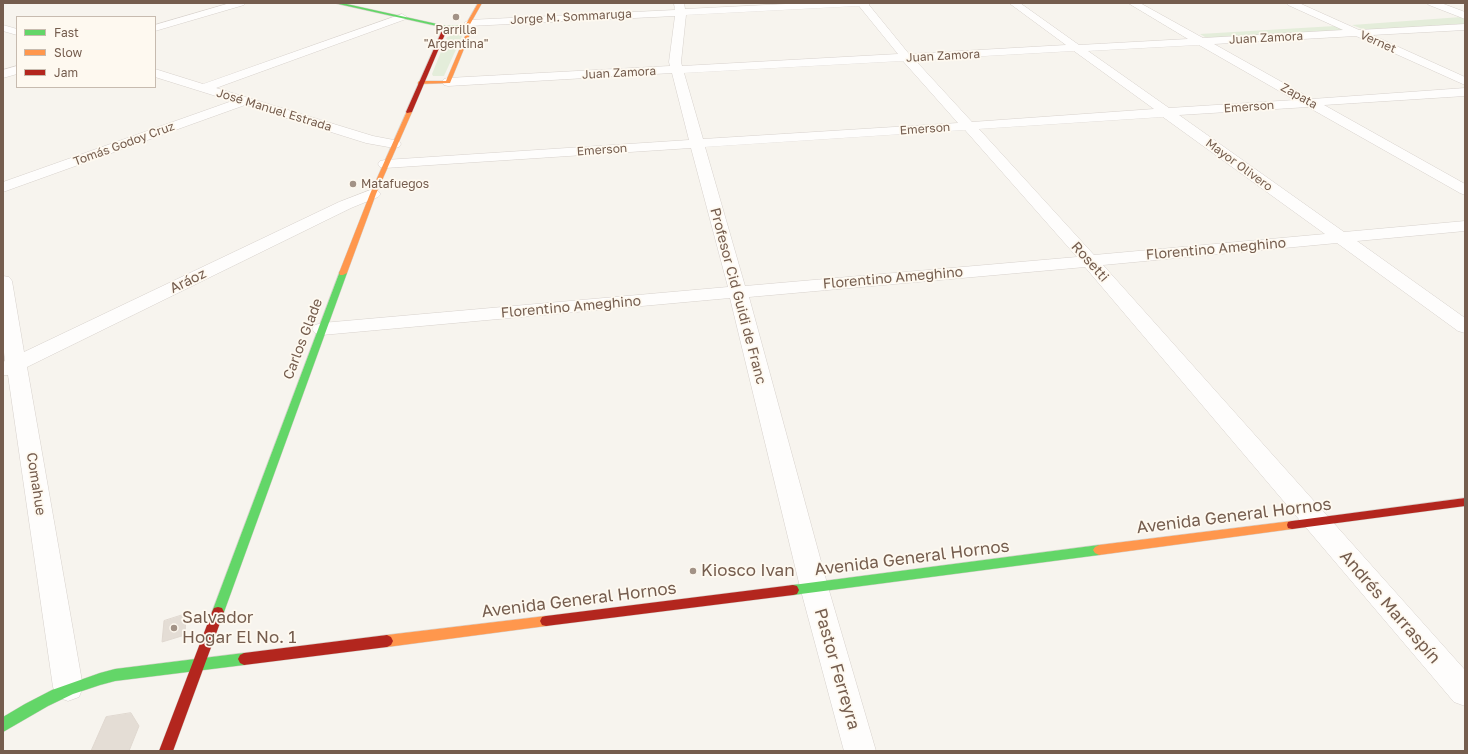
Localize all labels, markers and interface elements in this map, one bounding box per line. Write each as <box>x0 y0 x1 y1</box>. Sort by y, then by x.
street label: Jorge M. Sommaruga <box>510 7 632 27</box>
marker: Parrilla "Argentina" <box>451 12 461 22</box>
legend <box>16 16 156 88</box>
place label: Parrilla "Argentina" <box>424 23 488 51</box>
text: Fast <box>54 25 79 40</box>
street label: Vernet <box>1358 28 1398 56</box>
street label: Juan Zamora <box>1229 29 1303 47</box>
text: Slow <box>54 45 82 60</box>
street label: Juan Zamora <box>906 47 980 65</box>
street label: Juan Zamora <box>582 64 656 82</box>
text: Jam <box>54 65 78 80</box>
street label: Zapata <box>1278 80 1320 112</box>
street label: José Manuel Estrada <box>215 86 333 134</box>
street label: Emerson <box>1223 98 1275 116</box>
street label: Tomás Godoy Cruz <box>72 119 176 169</box>
street label: Emerson <box>899 120 951 138</box>
street label: Mayor Olivero <box>1203 136 1275 194</box>
street label: Emerson <box>576 141 628 159</box>
place label: Matafuegos <box>361 177 429 191</box>
marker: Matafuegos <box>348 179 358 189</box>
street label: Profesor Cid Guidi de Franc <box>706 206 770 386</box>
street label: Florentino Ameghino <box>1145 234 1287 264</box>
street label: Rosetti <box>1068 238 1112 286</box>
street label: Florentino Ameghino <box>822 263 964 293</box>
street label: Aráoz <box>167 265 209 297</box>
street label: Florentino Ameghino <box>500 292 642 322</box>
street label: Carlos Glade <box>280 296 326 382</box>
street label: Comahue <box>23 451 49 517</box>
street label: Avenida General Hornos <box>1135 494 1333 538</box>
street label: Avenida General Hornos <box>813 536 1011 580</box>
street label: Andrés Marraspín <box>1335 546 1445 668</box>
place label: Kiosco Ivan <box>701 561 795 581</box>
marker: Kiosco Ivan <box>688 566 698 576</box>
street label: Avenida General Hornos <box>480 578 678 622</box>
street label: Pastor Ferreyra <box>810 606 864 732</box>
place label: Salvador Hogar El No. 1 <box>182 608 296 648</box>
marker: Salvador Hogar El No. 1 <box>169 623 179 633</box>

